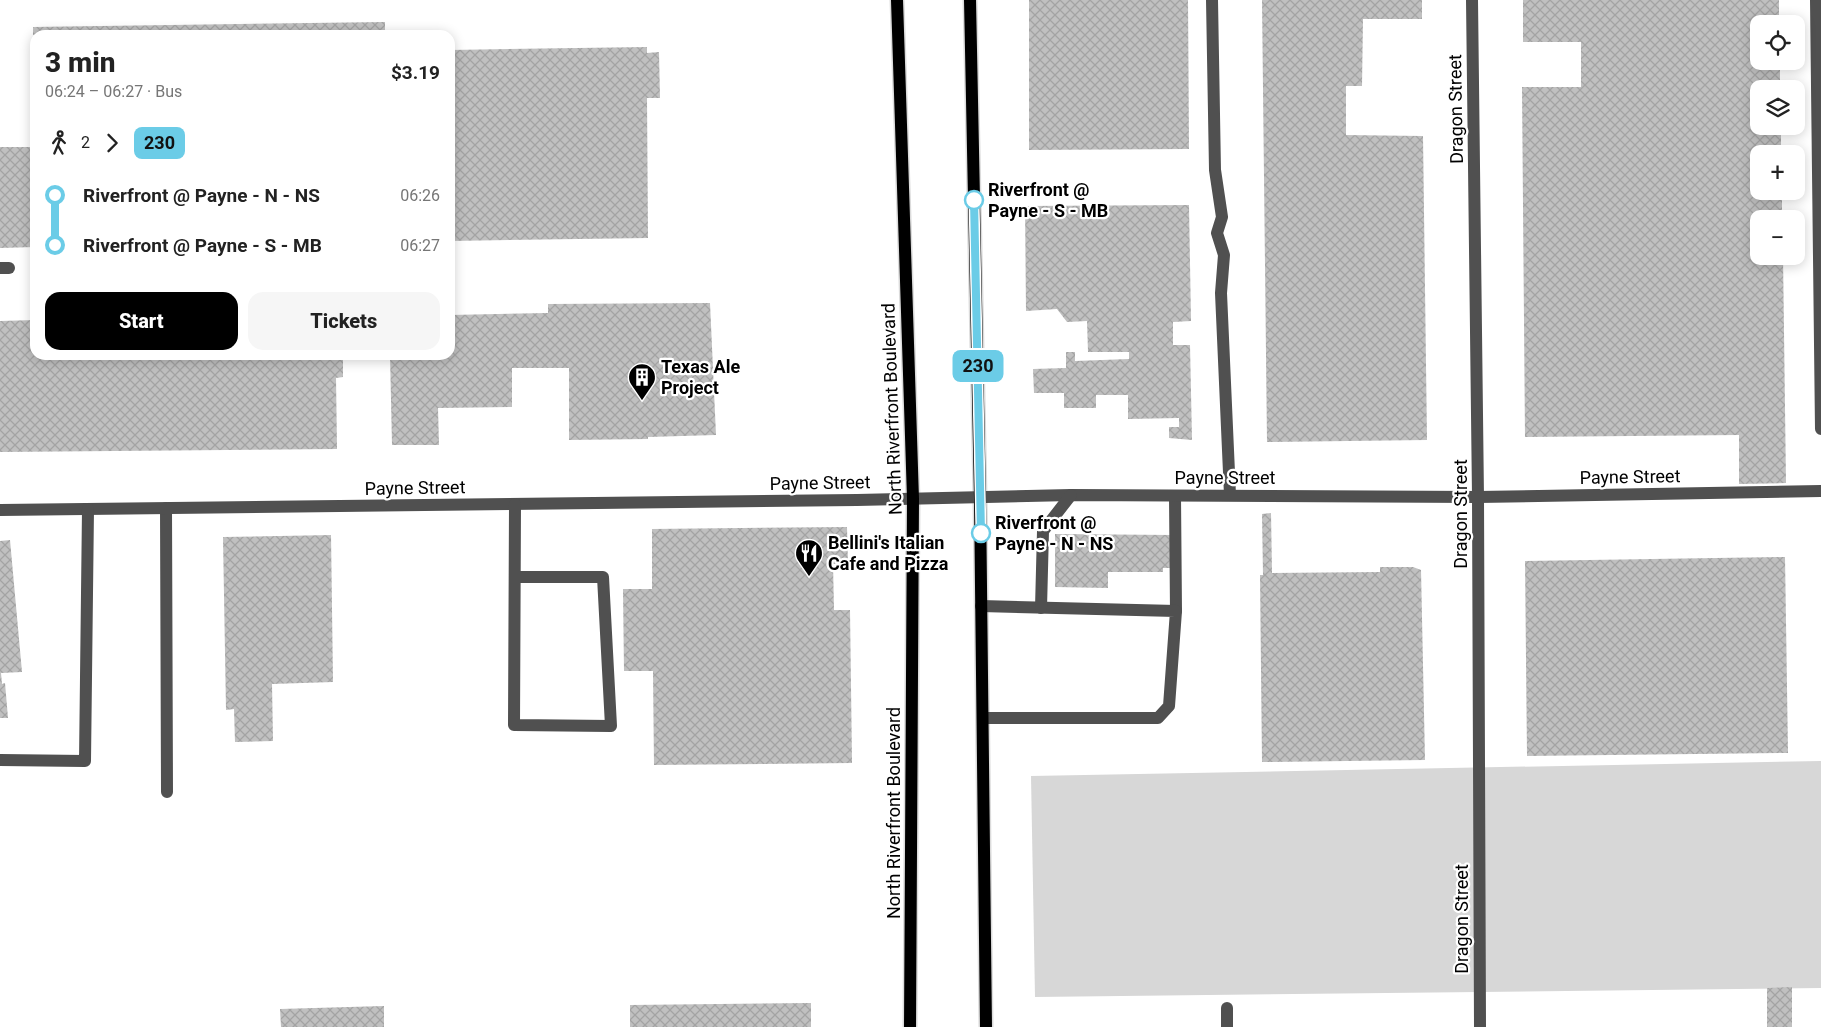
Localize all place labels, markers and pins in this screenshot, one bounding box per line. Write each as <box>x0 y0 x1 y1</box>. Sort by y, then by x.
place label: Riverfront @ Payne - S - MB <box>988 179 1108 221</box>
marker: Riverfront @ Payne - S - MB <box>964 190 984 210</box>
place label: Texas Ale Project <box>661 356 740 398</box>
building icon: Texas Ale Project <box>627 362 657 401</box>
place label: Riverfront @ Payne - N - NS <box>995 512 1113 554</box>
marker: Riverfront @ Payne - N - NS <box>971 523 991 543</box>
place label: Bellini's Italian Cafe and Pizza <box>828 532 949 574</box>
restaurant icon: Bellini's Italian Cafe and Pizza <box>794 538 824 577</box>

